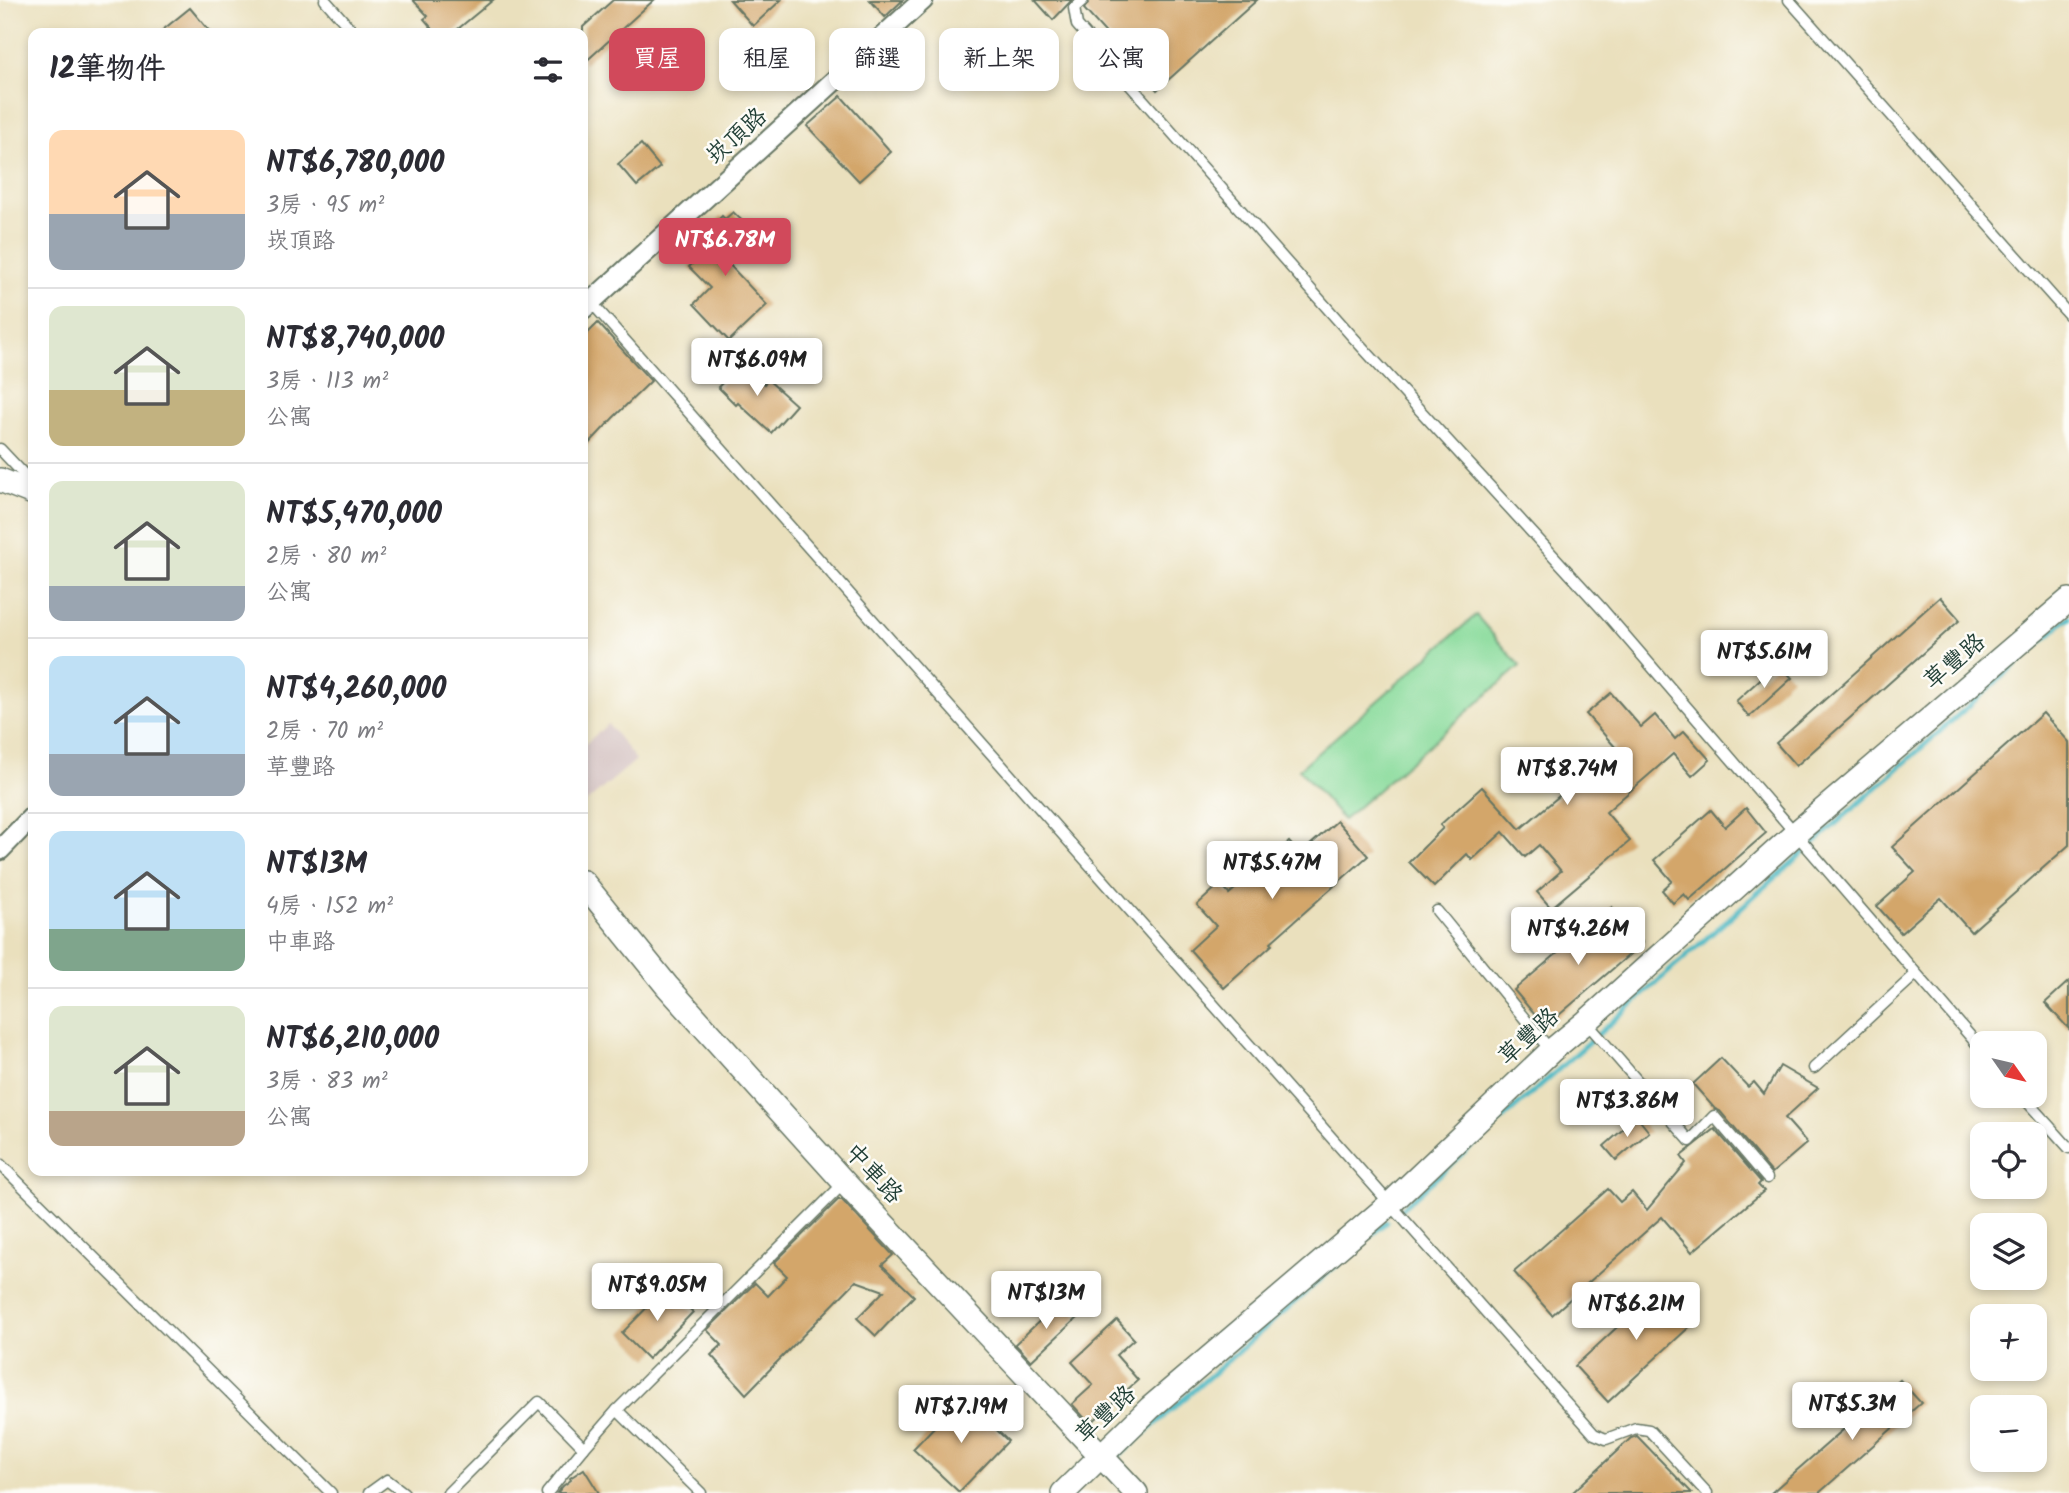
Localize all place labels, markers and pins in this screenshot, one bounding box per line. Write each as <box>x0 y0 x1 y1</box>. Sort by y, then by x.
pin: NT$6.78M <box>653 218 797 278</box>
pin: NT$6.09M <box>685 338 829 398</box>
pin: NT$5.61M <box>1692 630 1836 690</box>
pin: NT$8.74M <box>1495 748 1639 807</box>
pin: NT$5.47M <box>1200 842 1344 901</box>
pin: NT$4.26M <box>1506 908 1650 967</box>
pin: NT$3.86M <box>1555 1080 1699 1139</box>
pin: NT$9.05M <box>585 1264 729 1323</box>
pin: NT$13M <box>989 1272 1103 1331</box>
pin: NT$6.21M <box>1564 1282 1708 1342</box>
pin: NT$5.3M <box>1787 1382 1917 1442</box>
pin: NT$7.19M <box>889 1386 1033 1445</box>

